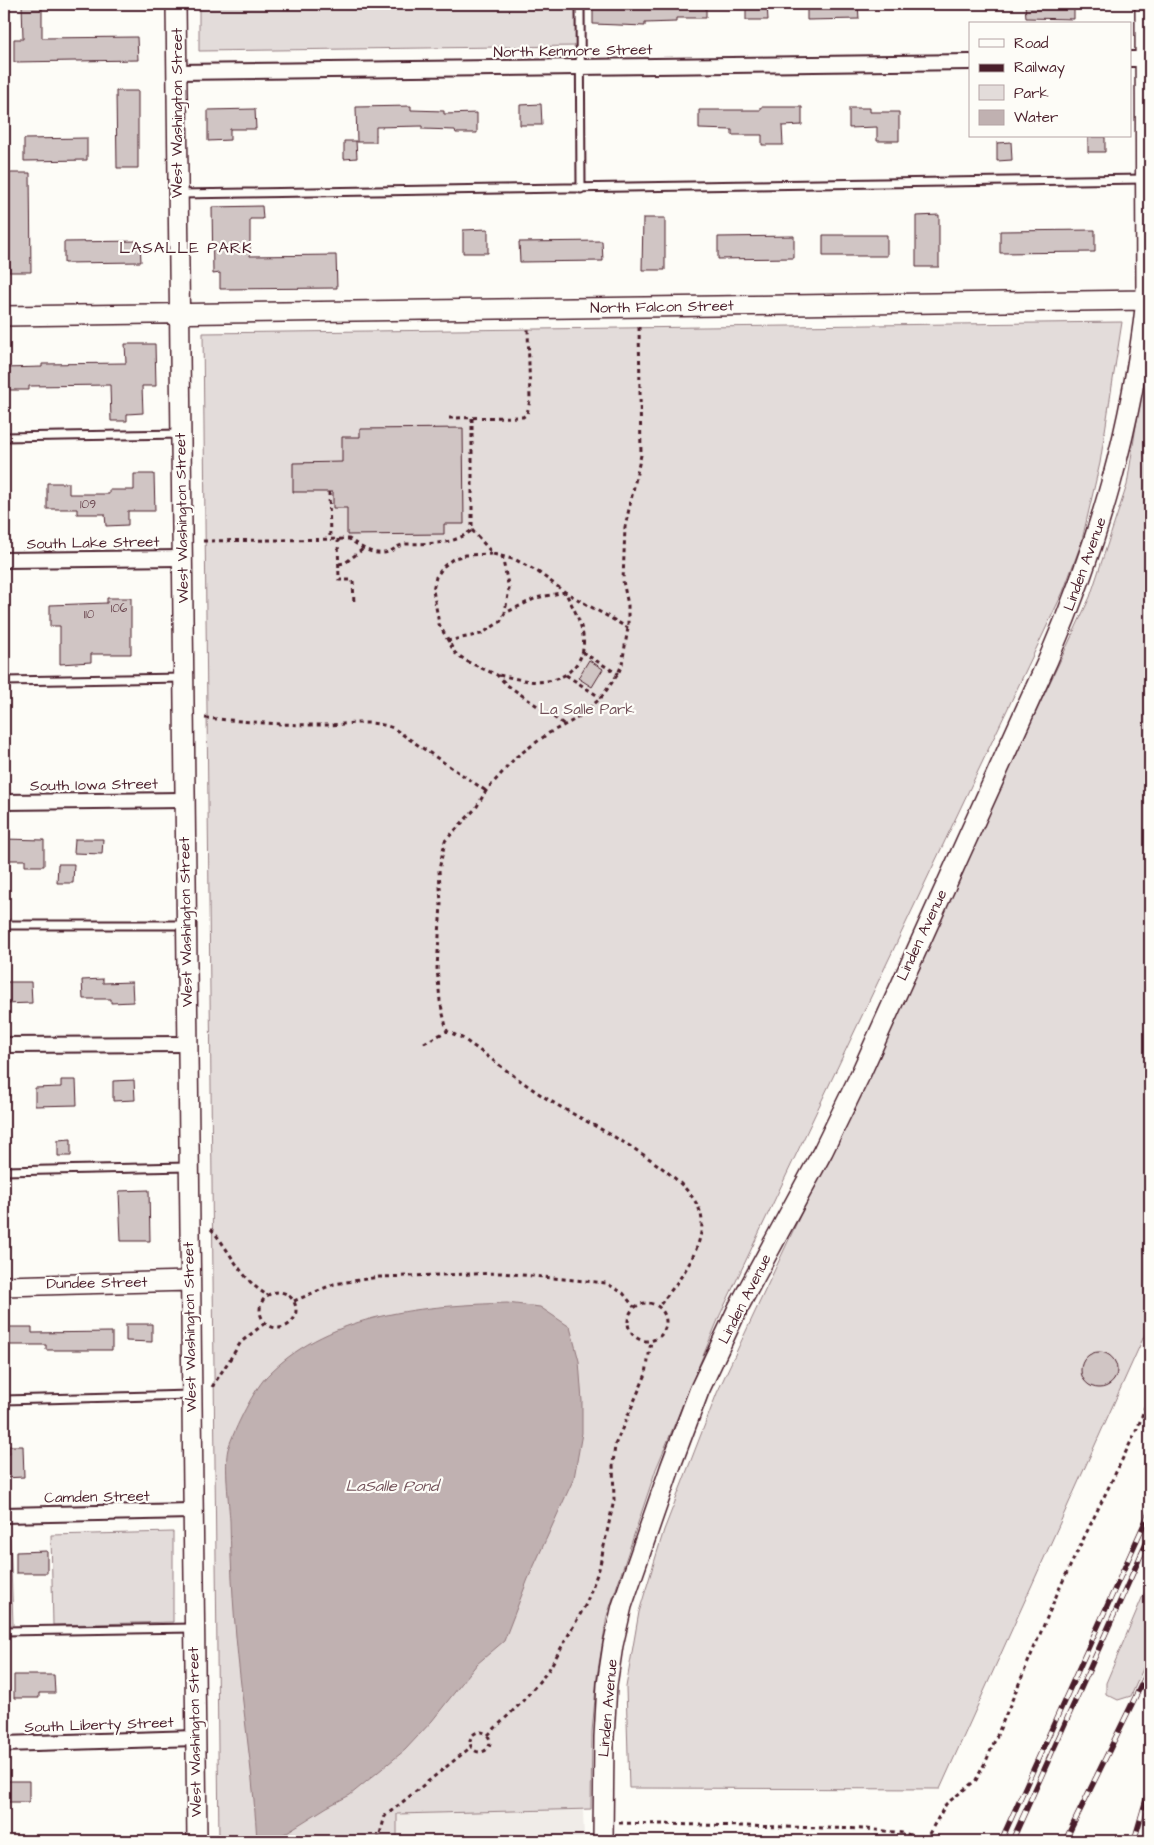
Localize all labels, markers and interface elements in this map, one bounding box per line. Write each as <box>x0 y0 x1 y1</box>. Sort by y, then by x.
legend <box>969 22 1132 138</box>
street label: West Washington Street <box>167 28 189 198</box>
text: Road <box>1014 33 1049 54</box>
street label: North Kenmore Street <box>493 39 653 63</box>
text: Railway <box>1014 57 1065 79</box>
text: Park <box>1014 83 1049 104</box>
text: Water <box>1014 107 1058 128</box>
district label: LASALLE PARK <box>119 237 253 259</box>
street label: North Falcon Street <box>590 295 734 319</box>
street label: West Washington Street <box>170 433 195 603</box>
house number: 109 <box>80 496 96 513</box>
street label: Linden Avenue <box>1058 514 1112 614</box>
street label: South Lake Street <box>26 531 160 555</box>
house number: 106 <box>111 600 128 617</box>
house number: 110 <box>84 606 95 623</box>
park label: La Salle Park <box>540 699 634 720</box>
street label: South Iowa Street <box>30 773 158 797</box>
street label: West Washington Street <box>174 837 199 1007</box>
street label: Linden Avenue <box>892 886 952 984</box>
street label: West Washington Street <box>178 1242 203 1412</box>
street label: Linden Avenue <box>713 1250 777 1348</box>
street label: Dundee Street <box>46 1272 148 1294</box>
water label: LaSalle Pond <box>345 1475 441 1497</box>
street label: Camden Street <box>44 1486 150 1508</box>
street label: West Washington Street <box>183 1647 208 1817</box>
street label: Linden Avenue <box>593 1658 623 1758</box>
street label: South Liberty Street <box>24 1712 174 1739</box>

